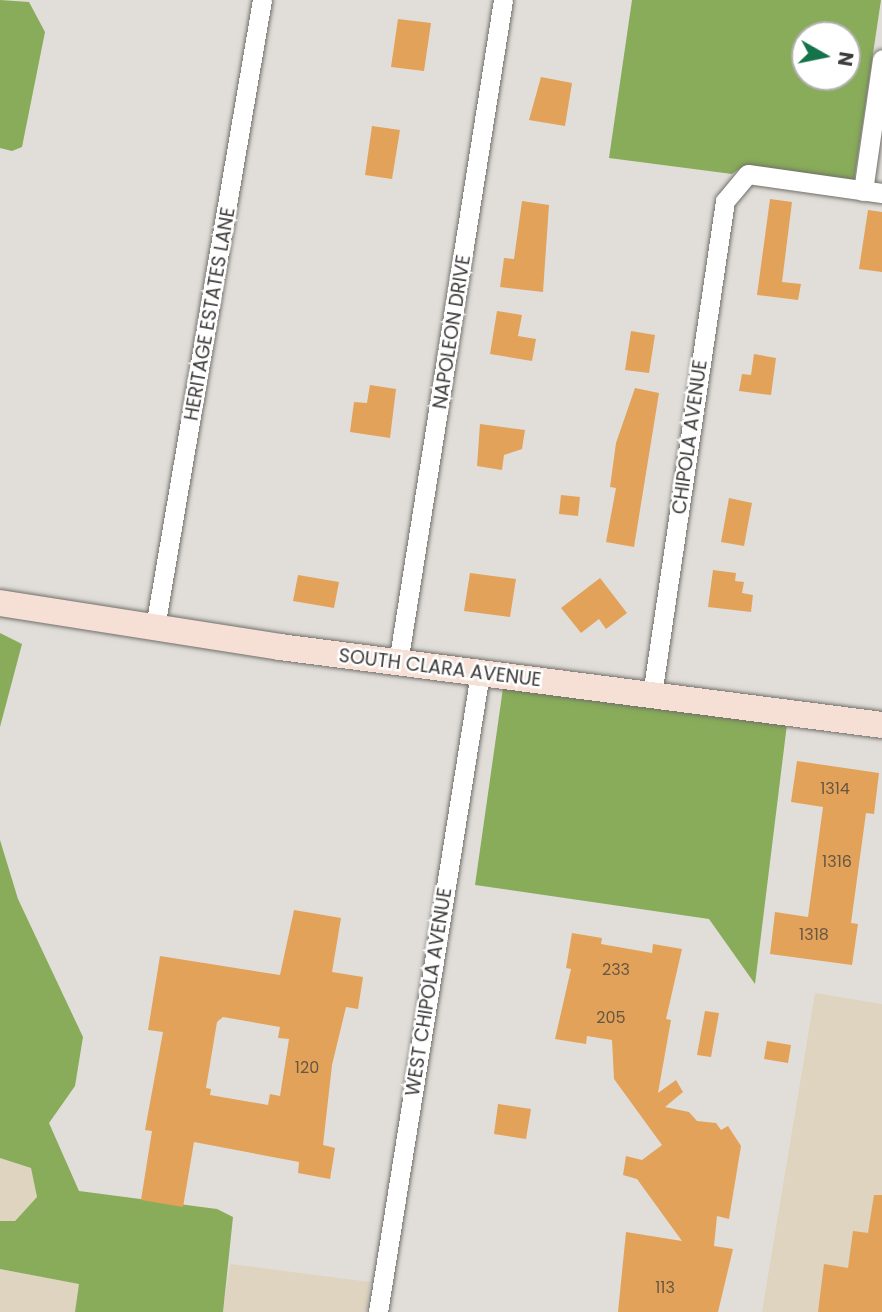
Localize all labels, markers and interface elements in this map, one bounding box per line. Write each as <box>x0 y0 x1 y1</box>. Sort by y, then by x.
north arrow <box>791 21 861 91</box>
text: N <box>831 50 860 68</box>
street label: HERITAGE ESTATES LANE <box>180 206 240 422</box>
street label: NAPOLEON DRIVE <box>429 253 475 411</box>
street label: CHIPOLA AVENUE <box>668 358 712 516</box>
street label: SOUTH CLARA AVENUE <box>337 644 543 692</box>
house number: 1314 <box>820 779 850 799</box>
house number: 1316 <box>822 852 852 872</box>
street label: WEST CHIPOLA AVENUE <box>401 886 457 1098</box>
house number: 1318 <box>799 925 829 945</box>
house number: 233 <box>602 960 630 980</box>
house number: 205 <box>596 1008 626 1028</box>
house number: 120 <box>295 1058 319 1078</box>
house number: 113 <box>655 1278 675 1298</box>

